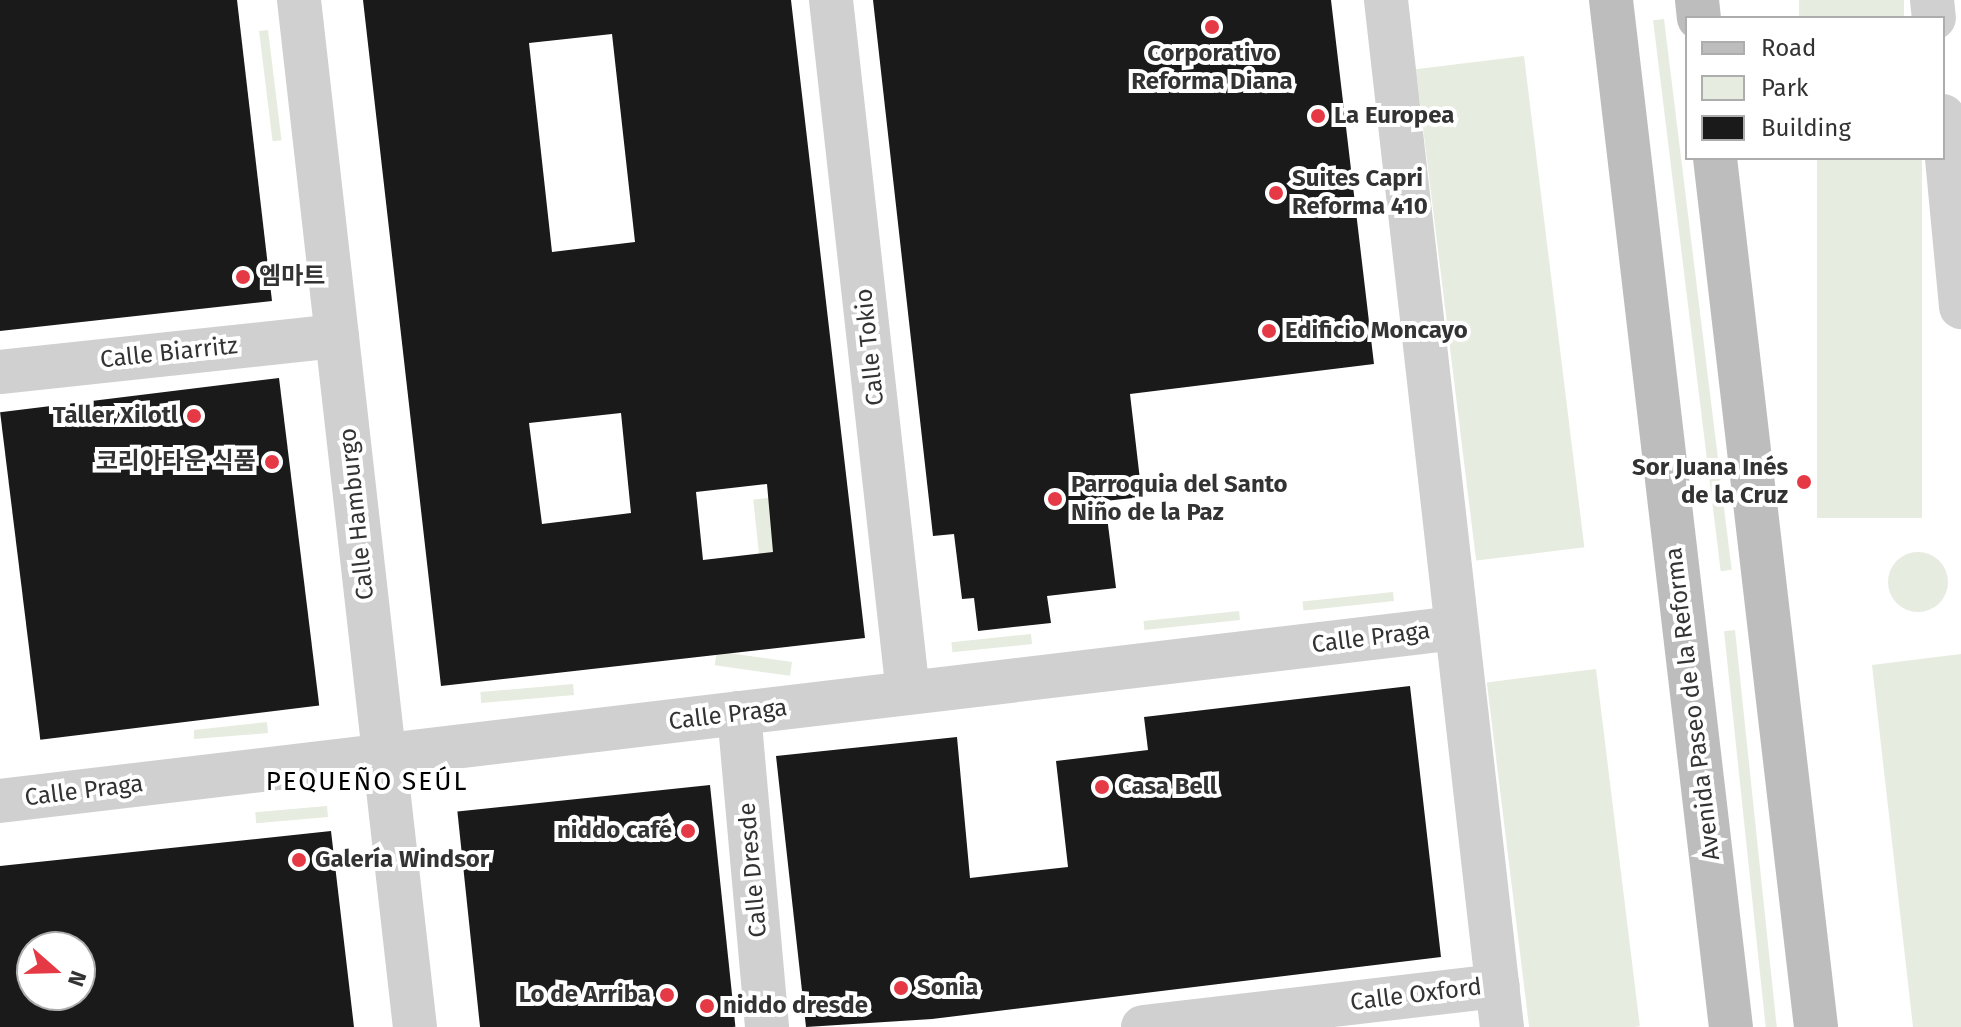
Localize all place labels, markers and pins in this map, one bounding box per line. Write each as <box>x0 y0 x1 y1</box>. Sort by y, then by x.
marker: Corporativo Reforma Diana <box>1203 18 1221 36</box>
place label: Corporativo Reforma Diana <box>1131 40 1293 96</box>
place label: La Europea <box>1334 102 1454 130</box>
marker: La Europea <box>1309 107 1327 125</box>
place label: Suites Capri Reforma 410 <box>1292 165 1428 221</box>
marker: Suites Capri Reforma 410 <box>1267 184 1285 202</box>
place label: 엠마트 <box>259 263 325 291</box>
marker: 엠마트 <box>234 268 252 286</box>
place label: Edificio Moncayo <box>1285 317 1468 345</box>
marker: Edificio Moncayo <box>1260 322 1278 340</box>
place label: Taller Xilotl <box>53 402 178 430</box>
marker: Taller Xilotl <box>185 407 203 425</box>
place label: 코리아타운 식품 <box>96 448 256 476</box>
marker: 코리아타운 식품 <box>263 453 281 471</box>
place label: Sor Juana Inés de la Cruz <box>1632 454 1788 510</box>
place label: Parroquia del Santo Niño de la Paz <box>1071 471 1288 527</box>
marker: Sor Juana Inés de la Cruz <box>1795 473 1813 491</box>
marker: Parroquia del Santo Niño de la Paz <box>1046 490 1064 508</box>
place label: Casa Bell <box>1118 773 1217 801</box>
marker: Casa Bell <box>1093 778 1111 796</box>
place label: niddo café <box>557 817 672 845</box>
marker: niddo café <box>679 822 697 840</box>
place label: Galería Windsor <box>315 846 489 874</box>
marker: Galería Windsor <box>290 851 308 869</box>
place label: Sonia <box>917 974 979 1002</box>
marker: Sonia <box>892 979 910 997</box>
place label: Lo de Arriba <box>519 981 651 1009</box>
marker: Lo de Arriba <box>658 986 676 1004</box>
place label: niddo dresde <box>723 992 868 1020</box>
marker: niddo dresde <box>698 997 716 1015</box>

